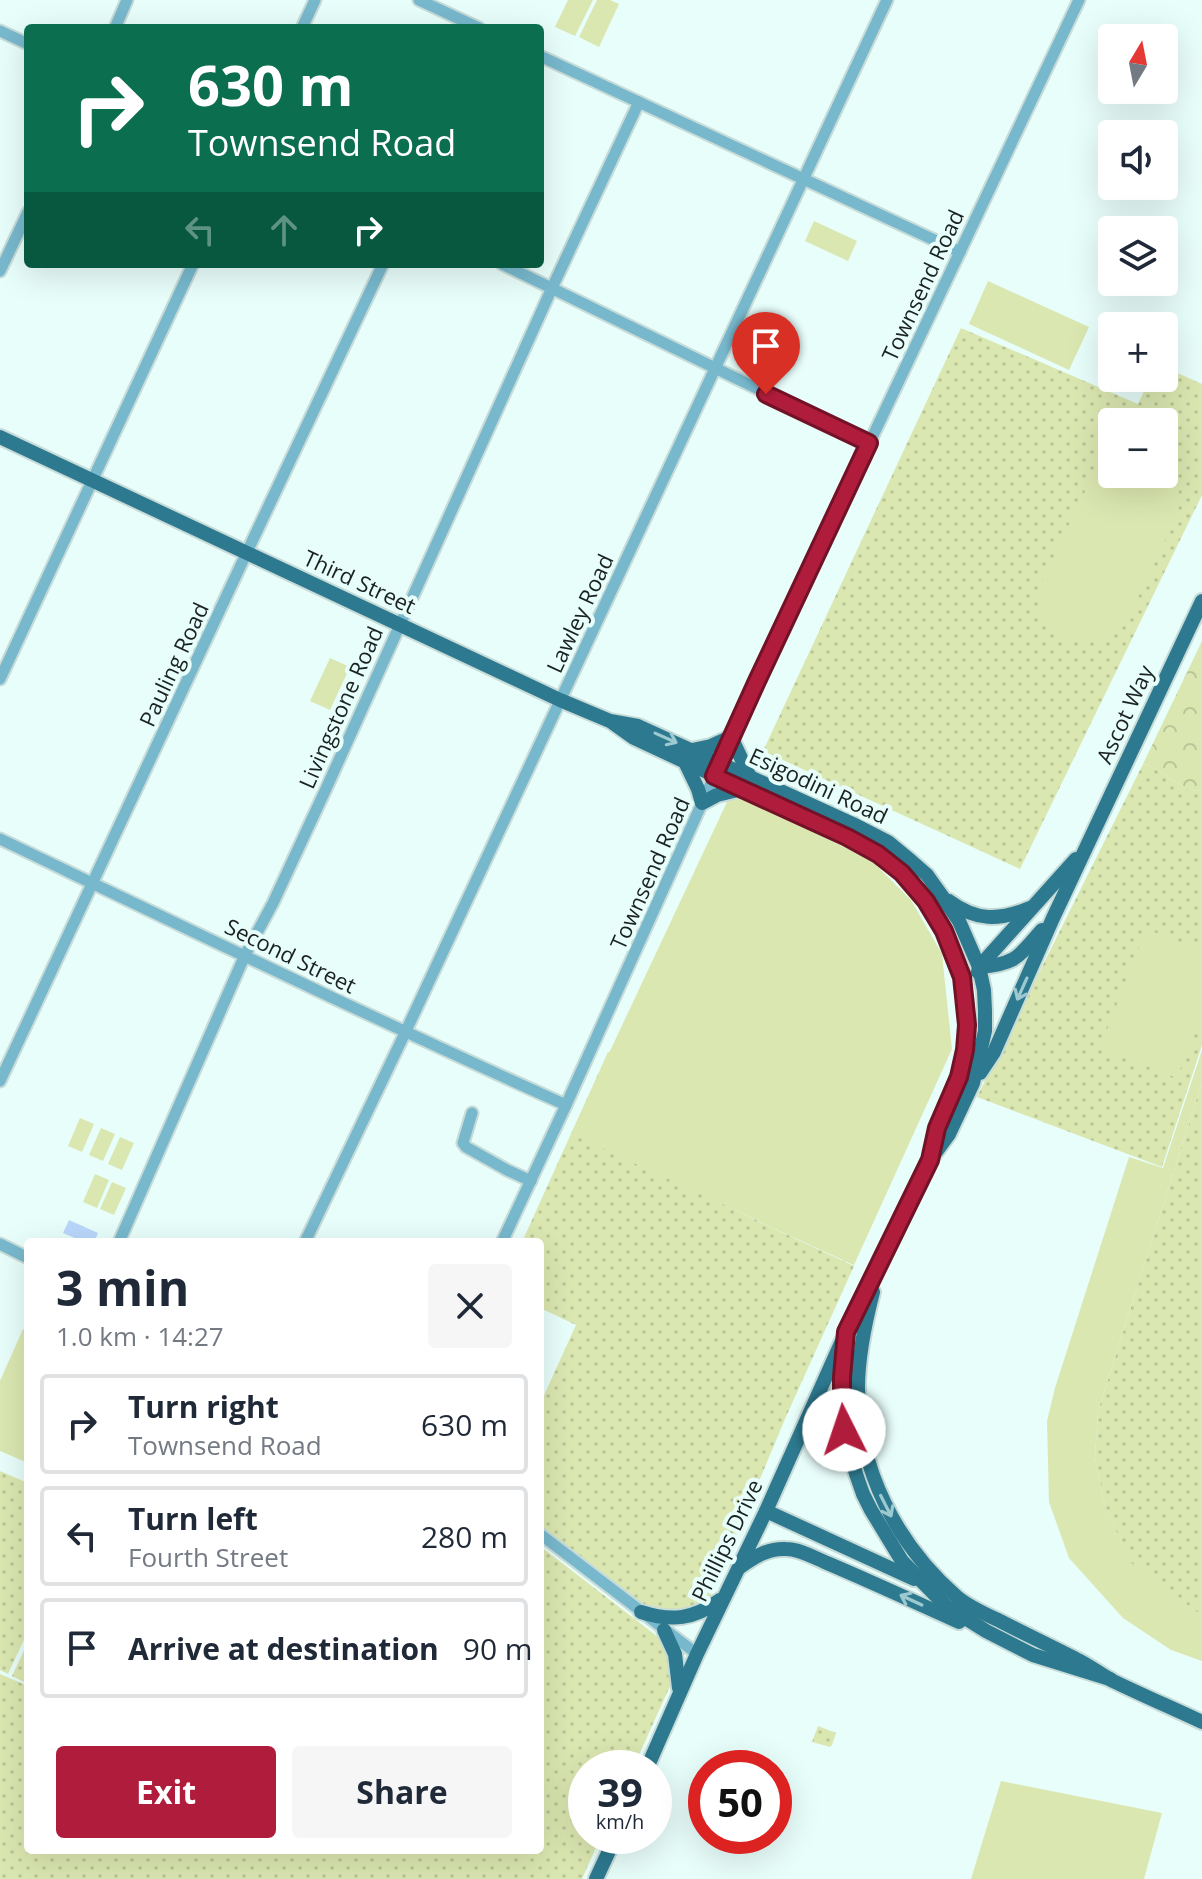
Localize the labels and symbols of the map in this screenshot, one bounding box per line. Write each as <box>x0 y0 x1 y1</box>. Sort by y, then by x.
north arrow <box>1098 24 1178 104</box>
street label: Townsend Road <box>874 204 970 366</box>
pin <box>732 312 800 394</box>
street label: Third Street <box>299 542 421 620</box>
street label: Lawley Road <box>538 549 620 677</box>
street label: Pauling Road <box>131 597 215 731</box>
street label: Livingstone Road <box>291 621 389 793</box>
street label: Ascot Way <box>1088 659 1160 768</box>
one-way arrow <box>654 731 678 746</box>
street label: Esigodini Road <box>745 740 893 830</box>
street label: Townsend Road <box>602 792 696 954</box>
street label: Second Street <box>220 910 362 1000</box>
one-way arrow <box>1013 976 1028 1001</box>
position arrow <box>802 1388 886 1472</box>
street label: Phillips Drive <box>683 1474 769 1606</box>
one-way arrow <box>879 1493 895 1517</box>
one-way arrow <box>899 1592 923 1607</box>
speed limit sign: 50 <box>688 1750 792 1854</box>

